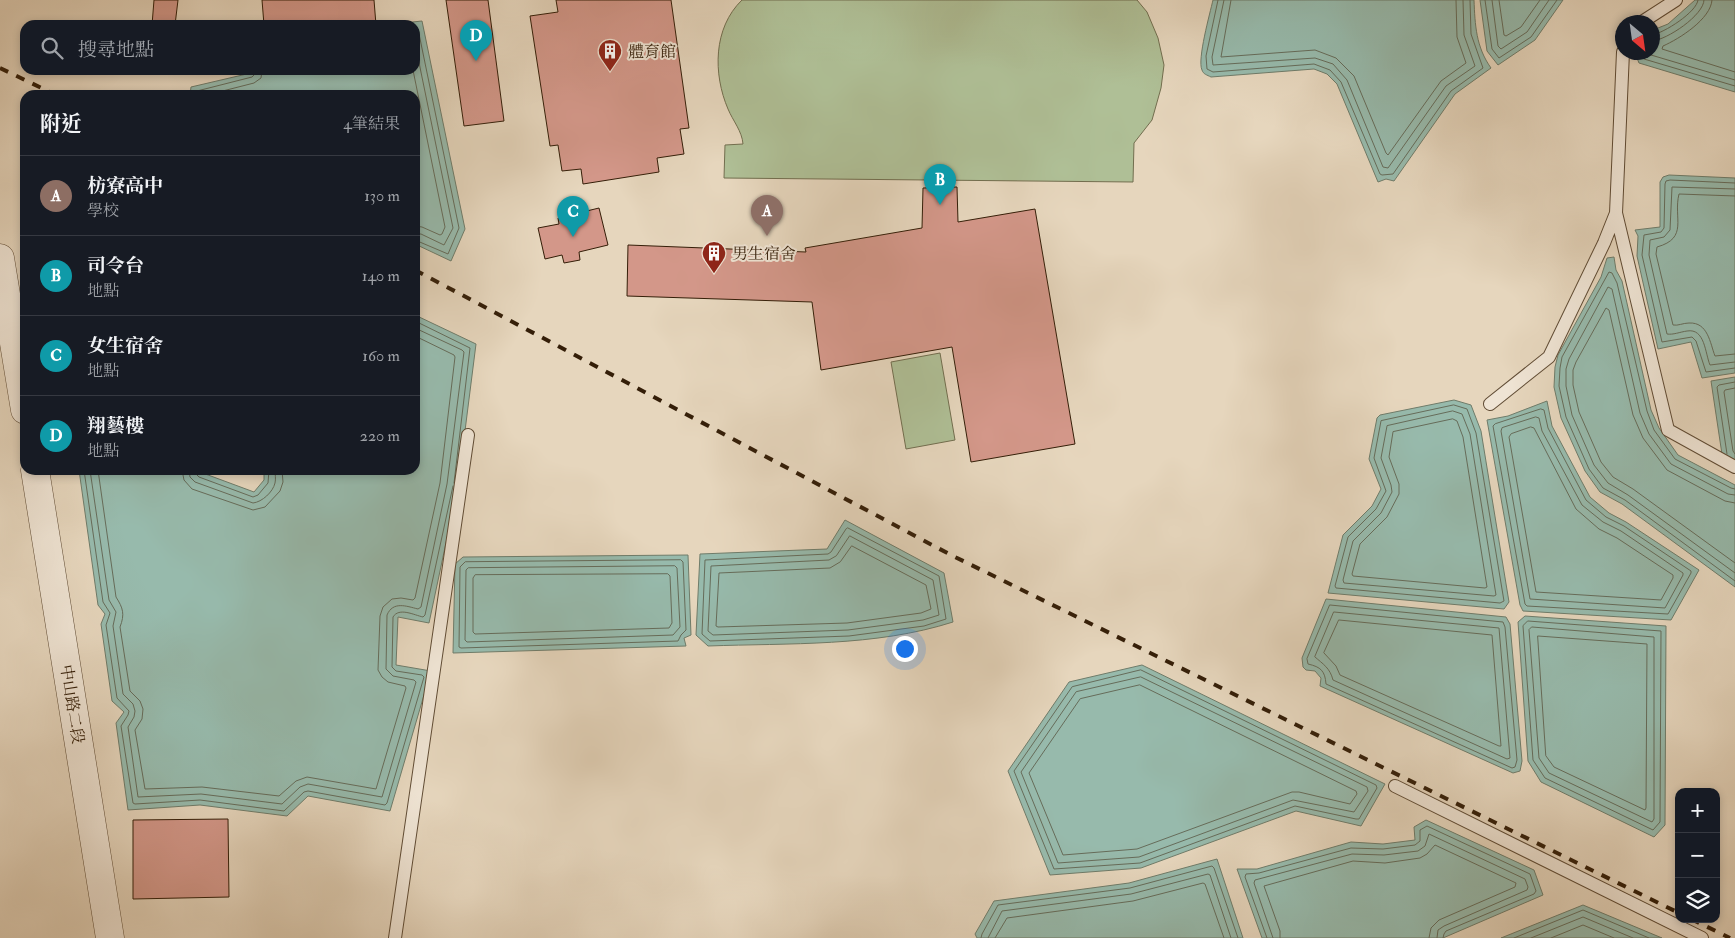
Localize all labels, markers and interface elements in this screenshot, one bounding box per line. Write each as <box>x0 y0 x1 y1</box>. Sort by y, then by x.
north arrow <box>1615 15 1660 60</box>
search box <box>20 20 420 75</box>
pin: D <box>460 20 492 61</box>
icon: search <box>38 34 66 62</box>
text: 搜尋地點 <box>78 38 154 62</box>
building icon: 體育館 <box>597 38 623 72</box>
place label: 體育館 <box>628 42 676 62</box>
text: 附近 <box>40 111 82 138</box>
text: 4筆結果 <box>343 114 400 134</box>
pin: B <box>924 164 956 205</box>
text: 枋寮高中 <box>87 174 163 198</box>
text: A <box>51 186 61 206</box>
text: 130 m <box>364 186 400 206</box>
pin: A <box>751 195 783 236</box>
pin: C <box>557 196 589 237</box>
text: 學校 <box>87 201 119 221</box>
building icon: 男生宿舍 <box>701 240 727 274</box>
place label: 男生宿舍 <box>732 244 796 264</box>
text: 司令台 <box>87 254 144 278</box>
text: B <box>51 266 61 286</box>
text: 140 m <box>362 266 400 286</box>
text: 地點 <box>87 281 119 301</box>
text: 女生宿舍 <box>87 334 163 358</box>
text: C <box>50 346 62 366</box>
text: 160 m <box>362 346 400 366</box>
text: 地點 <box>87 361 119 381</box>
text: 翔藝樓 <box>87 414 144 438</box>
text: D <box>49 426 63 446</box>
text: 220 m <box>360 426 400 446</box>
text: 地點 <box>87 441 119 461</box>
your location <box>892 636 918 662</box>
street label: 中山路二段 <box>56 663 88 745</box>
map controls <box>1675 788 1720 923</box>
button: + <box>1675 788 1720 833</box>
button: − <box>1675 833 1720 878</box>
button: layers <box>1675 878 1720 923</box>

